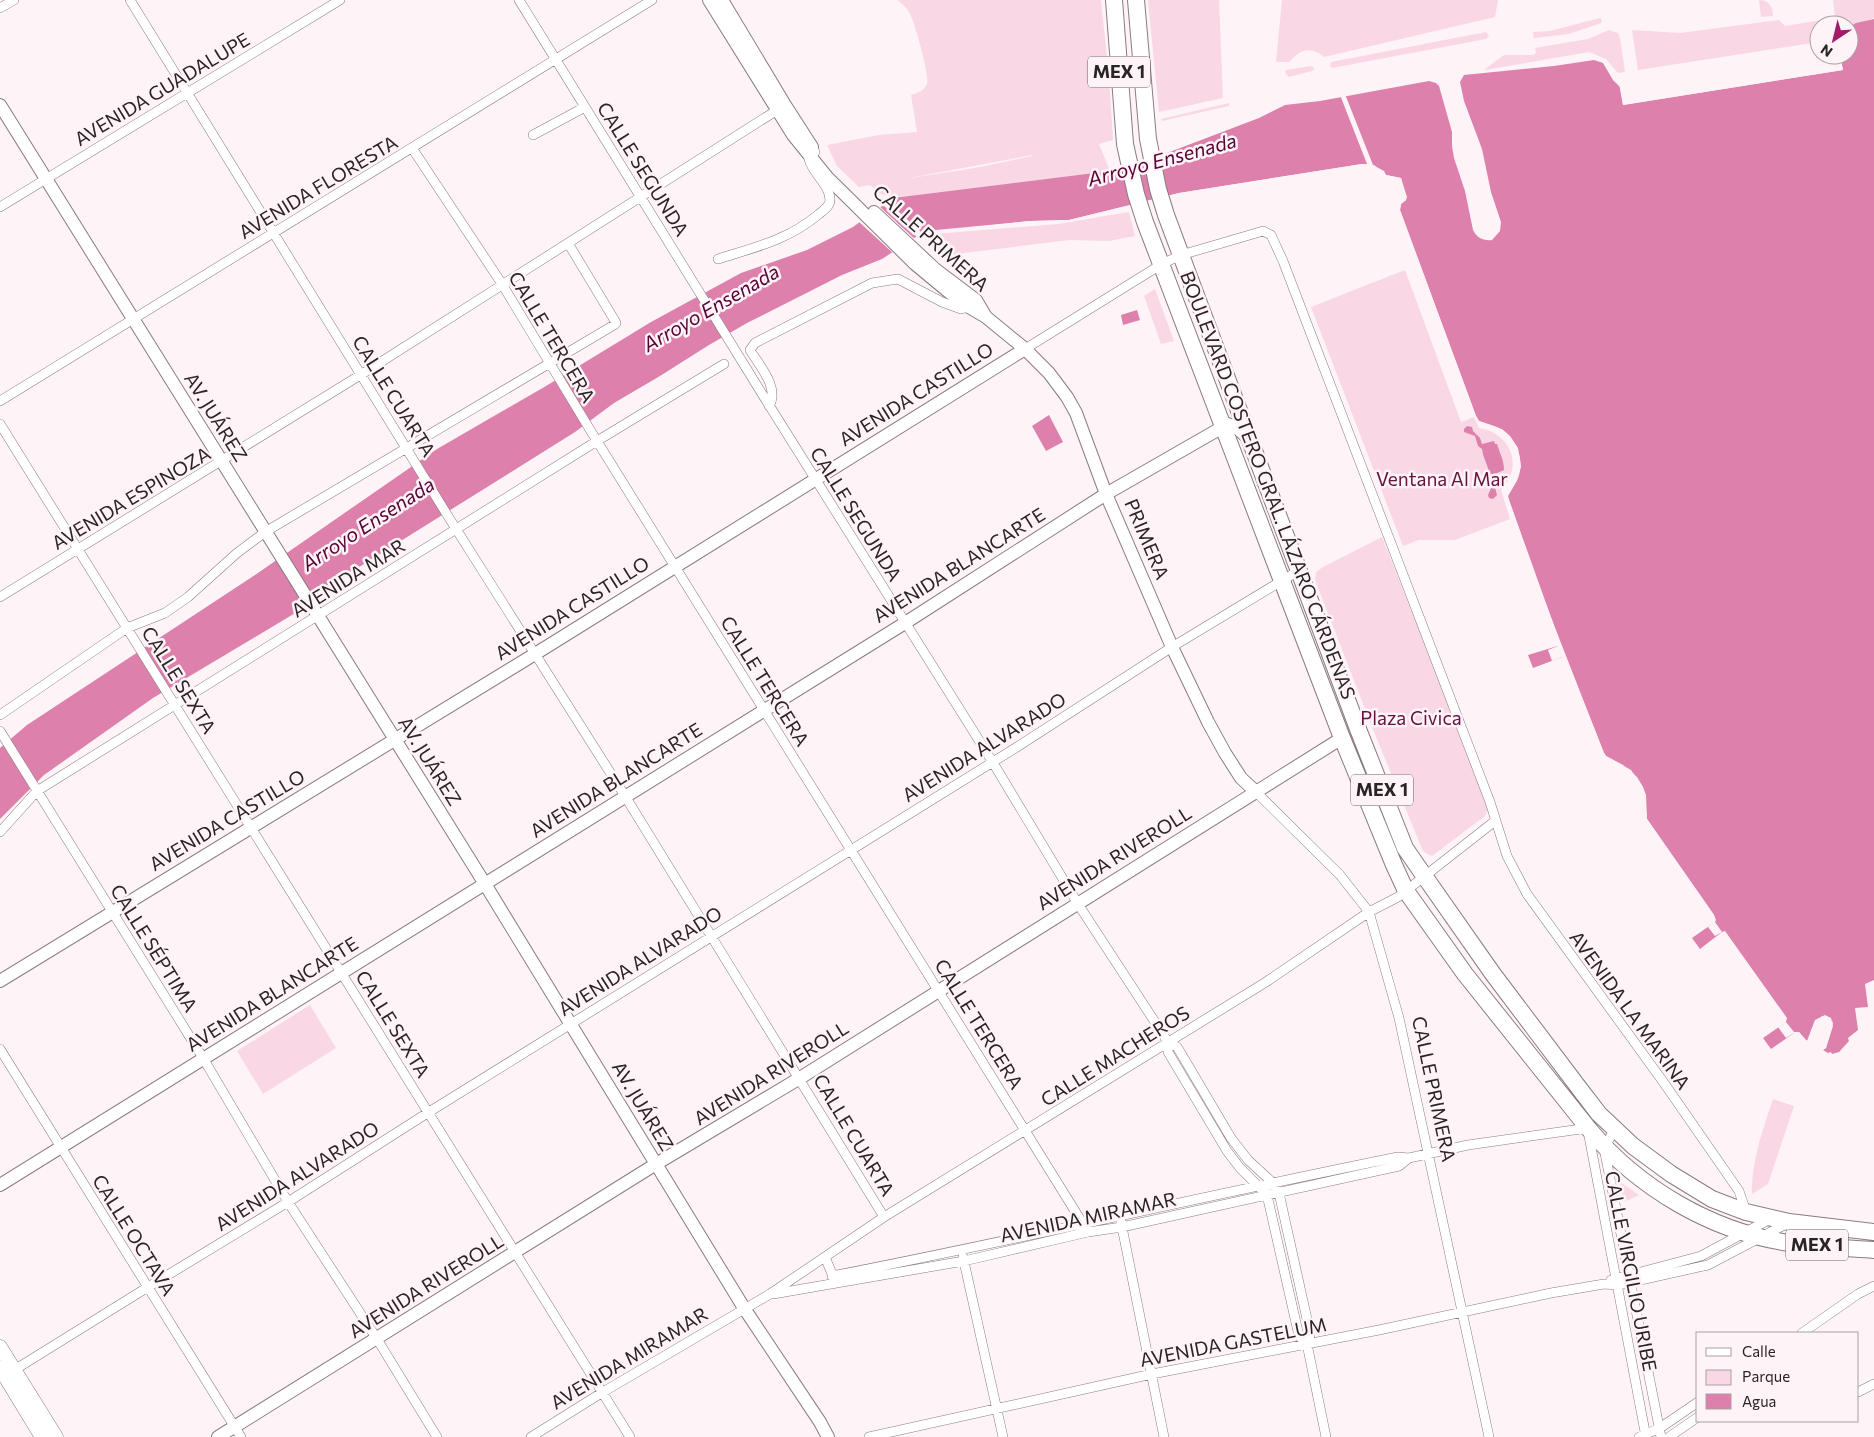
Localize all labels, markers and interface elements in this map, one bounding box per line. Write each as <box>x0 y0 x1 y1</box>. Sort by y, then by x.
north arrow <box>1809 15 1859 65</box>
street label: AVENIDA GUADALUPE <box>70 27 254 150</box>
text: N <box>1817 41 1835 61</box>
road number: MEX 1 <box>1088 56 1150 88</box>
street label: CALLE SEGUNDA <box>593 97 694 240</box>
water label: Arroyo Ensenada <box>1084 128 1239 191</box>
street label: AVENIDA FLORESTA <box>234 130 401 243</box>
street label: CALLE PRIMERA <box>869 180 994 296</box>
water label: Arroyo Ensenada <box>637 258 783 356</box>
street label: CALLE TERCERA <box>504 267 601 406</box>
street label: BOULEVARD COSTERO GRAL. LÁZARO CÁRDENAS <box>1176 268 1361 702</box>
street label: CALLE CUARTA <box>348 331 441 460</box>
street label: AVENIDA CASTILLO <box>834 337 997 450</box>
street label: AV. JUÁREZ <box>180 368 253 465</box>
street label: AVENIDA ESPINOZA <box>47 441 214 554</box>
street label: CALLE SEGUNDA <box>806 442 907 585</box>
park label: Ventana Al Mar <box>1376 467 1508 490</box>
water label: Arroyo Ensenada <box>296 471 438 576</box>
street label: PRIMERA <box>1120 495 1175 583</box>
street label: AVENIDA BLANCARTE <box>869 502 1049 627</box>
street label: AVENIDA MAR <box>287 533 409 622</box>
street label: AVENIDA CASTILLO <box>490 551 653 664</box>
street label: CALLE TERCERA <box>716 612 815 750</box>
street label: CALLE SEXTA <box>137 622 221 737</box>
street label: AVENIDA ALVARADO <box>898 687 1070 806</box>
park label: Plaza Civica <box>1360 706 1462 729</box>
street label: AV. JUÁREZ <box>394 712 467 809</box>
street label: AVENIDA BLANCARTE <box>526 717 706 842</box>
street label: AVENIDA CASTILLO <box>145 764 309 875</box>
road number: MEX 1 <box>1351 774 1413 806</box>
street label: AVENIDA RIVEROLL <box>1032 801 1195 914</box>
street label: CALLE SÉPTIMA <box>106 880 203 1016</box>
street label: AVENIDA ALVARADO <box>554 901 726 1020</box>
street label: AVENIDA LA MARINA <box>1565 926 1696 1093</box>
street label: AVENIDA BLANCARTE <box>182 931 362 1056</box>
street label: CALLE TERCERA <box>930 955 1029 1093</box>
street label: CALLE SEXTA <box>351 966 435 1081</box>
street label: CALLE MACHEROS <box>1036 1000 1193 1111</box>
street label: CALLE PRIMERA <box>1408 1014 1461 1164</box>
street label: AVENIDA RIVEROLL <box>689 1016 852 1129</box>
street label: AV. JUÁREZ <box>608 1057 679 1155</box>
street label: CALLE CUARTA <box>809 1070 900 1200</box>
street label: AVENIDA ALVARADO <box>211 1116 383 1235</box>
street label: CALLE VIRGILIO URIBE <box>1601 1169 1662 1373</box>
street label: CALLE OCTAVA <box>88 1170 181 1299</box>
street label: AVENIDA MIRAMAR <box>998 1187 1178 1246</box>
street label: AVENIDA RIVEROLL <box>344 1229 507 1342</box>
road number: MEX 1 <box>1786 1230 1848 1260</box>
street label: AVENIDA MIRAMAR <box>546 1301 712 1414</box>
street label: AVENIDA GASTELUM <box>1138 1312 1328 1371</box>
legend <box>1696 1332 1859 1422</box>
text: Calle <box>1742 1342 1776 1360</box>
text: Parque <box>1742 1367 1790 1385</box>
text: Agua <box>1742 1392 1776 1410</box>

